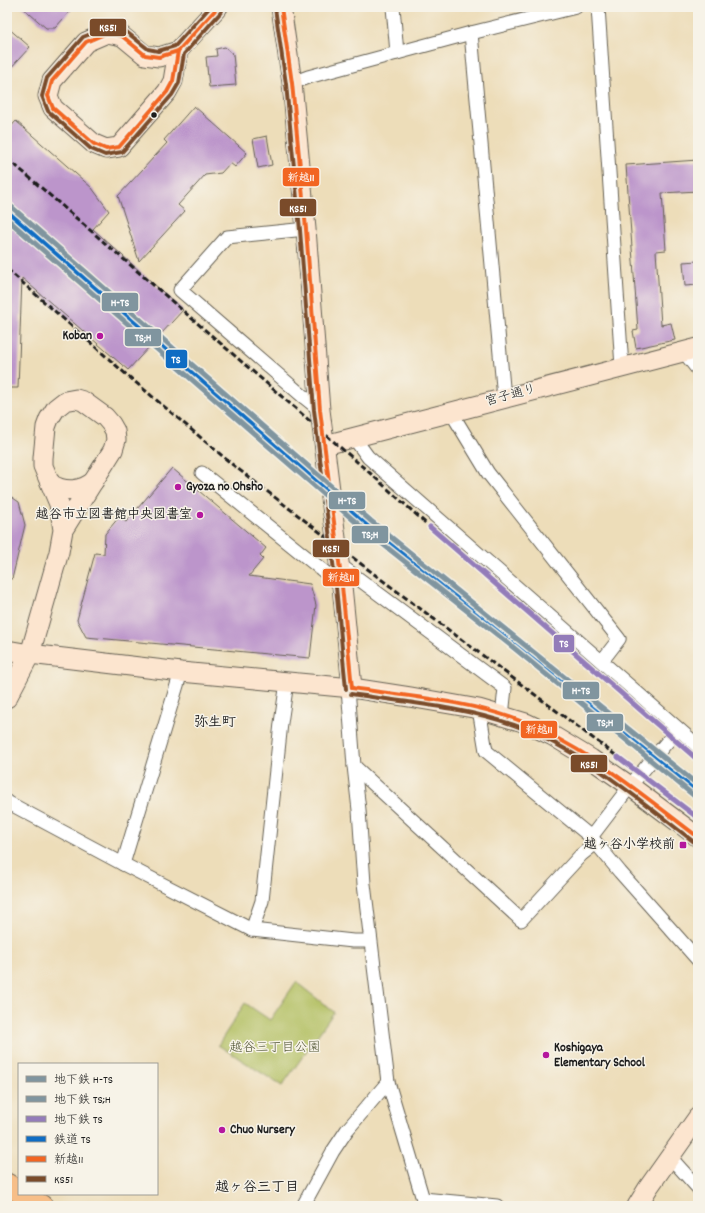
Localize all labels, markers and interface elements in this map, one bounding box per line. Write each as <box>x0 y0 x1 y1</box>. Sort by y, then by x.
line badge: KS51 <box>89 18 127 37</box>
text: KS51 <box>99 21 117 37</box>
unlabelled marker <box>149 110 159 120</box>
line badge: 新越11 <box>282 167 320 187</box>
text: 新越11 <box>288 171 314 187</box>
line badge: KS51 <box>279 198 317 217</box>
text: KS51 <box>289 202 307 218</box>
line badge: H-TS <box>101 292 139 312</box>
text: H-TS <box>111 296 129 312</box>
place label: Koban <box>62 327 92 346</box>
line badge: TS;H <box>124 328 162 347</box>
marker: Koban <box>95 331 105 341</box>
text: TS;H <box>135 331 152 347</box>
line badge: TS <box>165 349 188 369</box>
text: TS <box>171 353 181 369</box>
street label: 宮子通り <box>483 380 539 412</box>
place label: Gyoza no Ohsho <box>186 478 263 497</box>
marker: Gyoza no Ohsho <box>173 482 183 492</box>
line badge: H-TS <box>328 491 366 510</box>
text: H-TS <box>338 494 356 510</box>
place label: 越谷市立図書館中央図書室 <box>35 506 192 525</box>
marker: 越谷市立図書館中央図書室 <box>195 510 205 520</box>
line badge: TS;H <box>351 525 389 544</box>
text: TS;H <box>362 528 379 544</box>
line badge: KS51 <box>312 539 350 558</box>
text: KS51 <box>322 542 340 558</box>
line badge: 新越11 <box>322 568 360 587</box>
text: 新越11 <box>328 571 354 587</box>
line badge: TS <box>553 634 575 653</box>
text: TS <box>559 637 569 653</box>
line badge: H-TS <box>562 681 600 700</box>
text: H-TS <box>572 684 590 700</box>
district label: 弥生町 <box>194 713 236 733</box>
line badge: TS;H <box>586 713 624 732</box>
text: TS;H <box>597 716 614 732</box>
line badge: 新越11 <box>520 720 558 739</box>
text: 新越11 <box>526 723 552 739</box>
line badge: KS51 <box>570 754 608 773</box>
text: KS51 <box>580 758 598 774</box>
place label: 越ヶ谷小学校前 <box>583 836 675 855</box>
marker: 越ヶ谷小学校前 <box>678 840 688 850</box>
park label: 越谷三丁目公園 <box>229 1039 321 1058</box>
place label: Koshigaya Elementary School <box>554 1039 646 1073</box>
marker: Koshigaya Elementary School <box>541 1050 551 1060</box>
legend <box>18 1063 158 1195</box>
text: 地下鉄 H-TS <box>54 1072 113 1089</box>
text: 地下鉄 TS;H <box>54 1092 111 1109</box>
text: 地下鉄 TS <box>54 1112 103 1129</box>
place label: Chuo Nursery <box>230 1121 296 1140</box>
marker: Chuo Nursery <box>217 1125 227 1135</box>
text: 鉄道 TS <box>54 1132 91 1149</box>
text: 新越11 <box>54 1152 83 1169</box>
text: KS51 <box>54 1172 73 1189</box>
district label: 越ヶ谷三丁目 <box>215 1178 299 1198</box>

